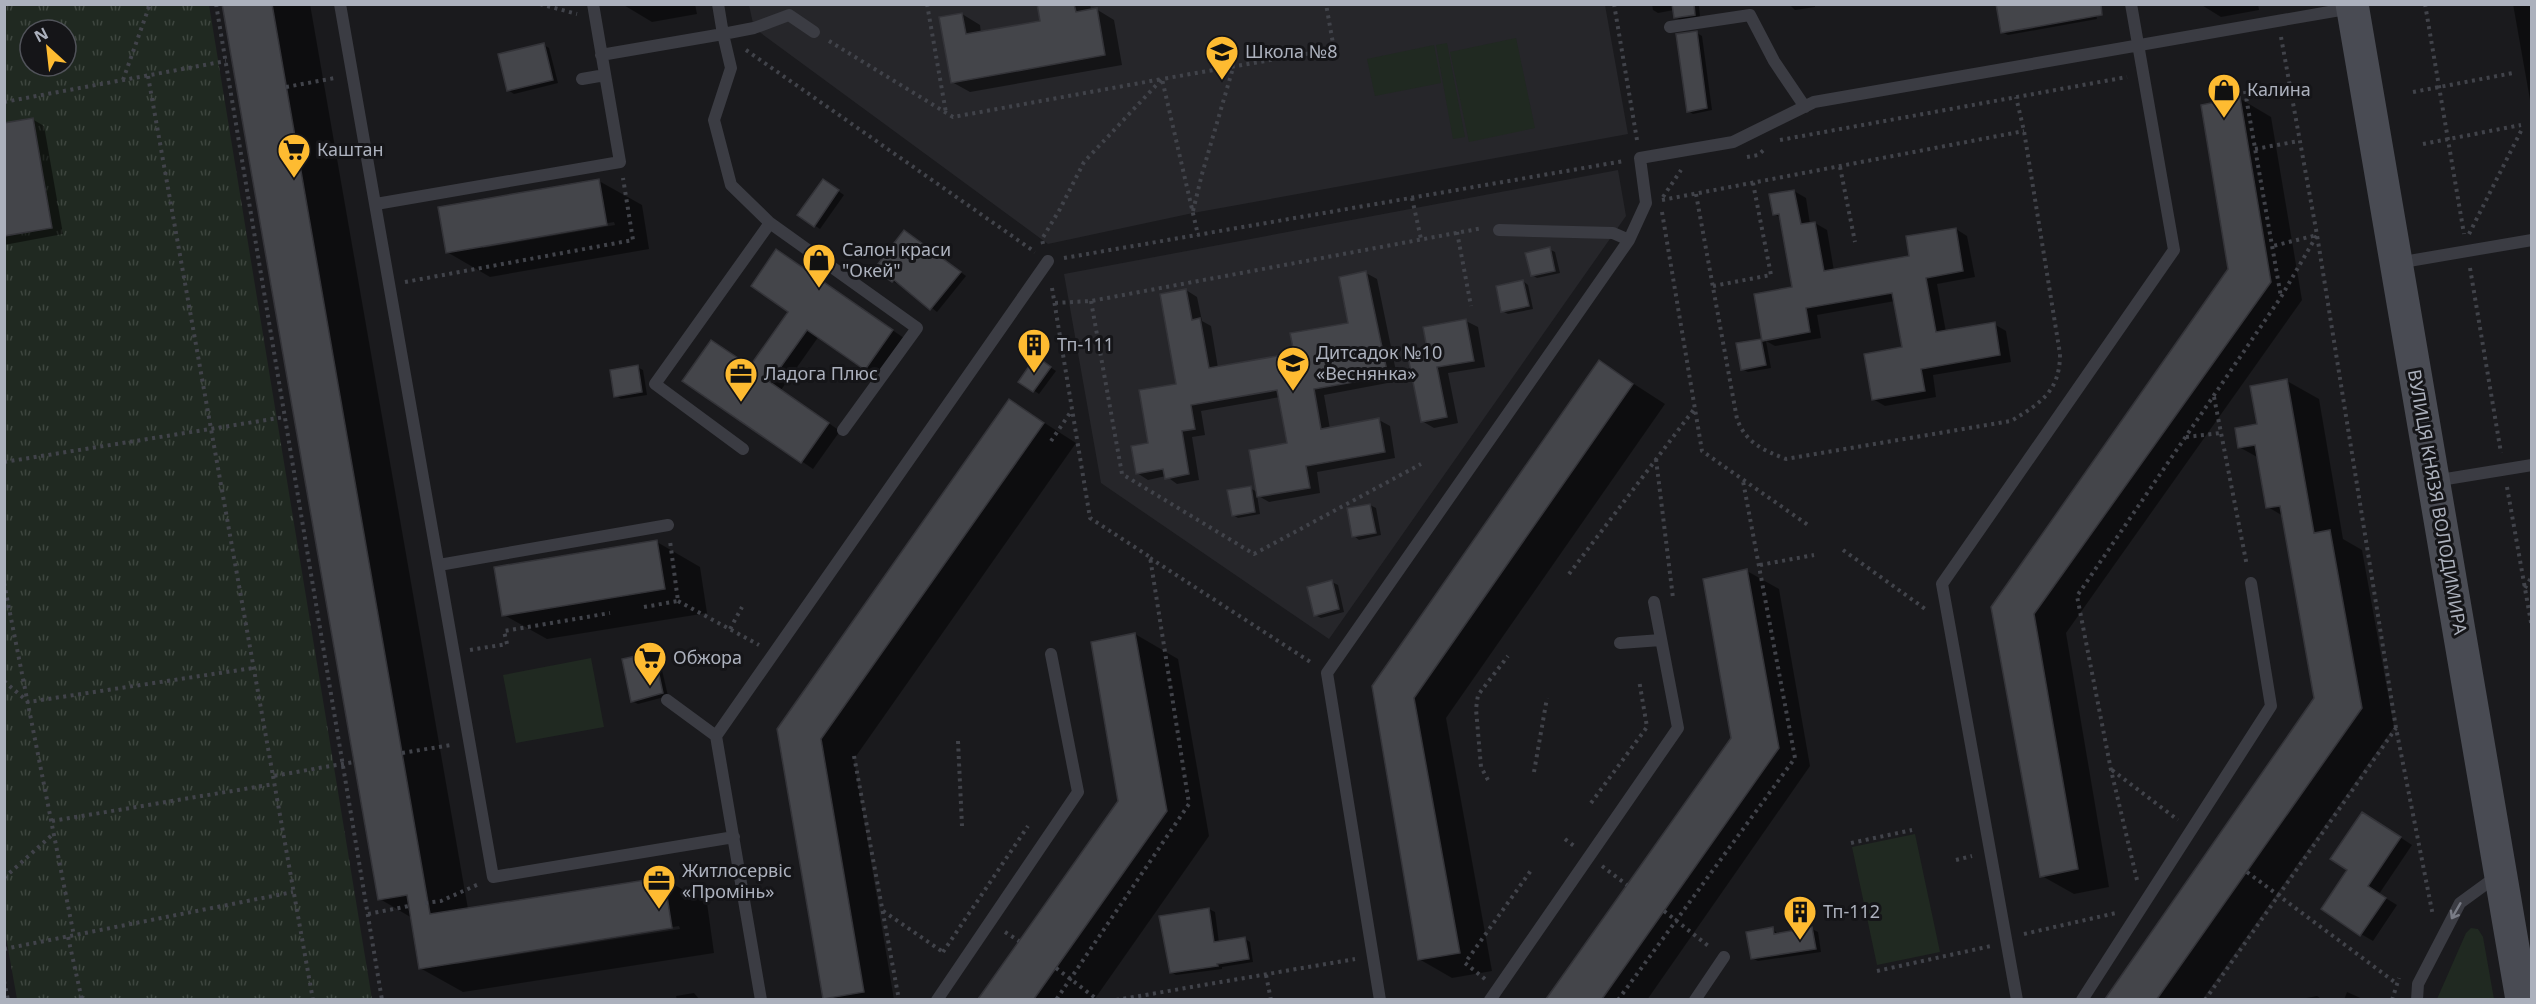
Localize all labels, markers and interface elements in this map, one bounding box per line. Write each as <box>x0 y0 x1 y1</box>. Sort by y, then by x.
north arrow <box>18 18 78 78</box>
text: N <box>30 22 52 47</box>
school or university icon: Школа №8 <box>1204 34 1240 81</box>
place label: Школа №8 <box>1245 39 1337 63</box>
shop icon: Калина <box>2206 72 2242 119</box>
place label: Калина <box>2247 77 2311 101</box>
supermarket icon: Каштан <box>276 132 312 179</box>
place label: Каштан <box>317 137 384 161</box>
place label: Салон краси "Окей" <box>842 237 951 282</box>
shop icon: Салон краси "Окей" <box>801 242 837 289</box>
building icon: Тп-111 <box>1016 327 1052 374</box>
place label: Тп-111 <box>1057 332 1114 356</box>
place label: Дитсадок №10 «Веснянка» <box>1316 340 1442 385</box>
school or university icon: Дитсадок №10 «Веснянка» <box>1275 345 1311 392</box>
office icon: Ладога Плюс <box>723 356 759 403</box>
place label: Ладога Плюс <box>764 361 878 385</box>
street label: ВУЛИЦЯ КНЯЗЯ ВОЛОДИМИРА <box>2403 367 2473 637</box>
supermarket icon: Обжора <box>632 640 668 687</box>
place label: Обжора <box>673 645 742 669</box>
place label: Житлосервіс «Промінь» <box>682 858 792 903</box>
office icon: Житлосервіс «Промінь» <box>641 863 677 910</box>
building icon: Тп-112 <box>1782 894 1818 941</box>
place label: Тп-112 <box>1823 899 1880 923</box>
one-way arrow <box>2450 902 2462 919</box>

